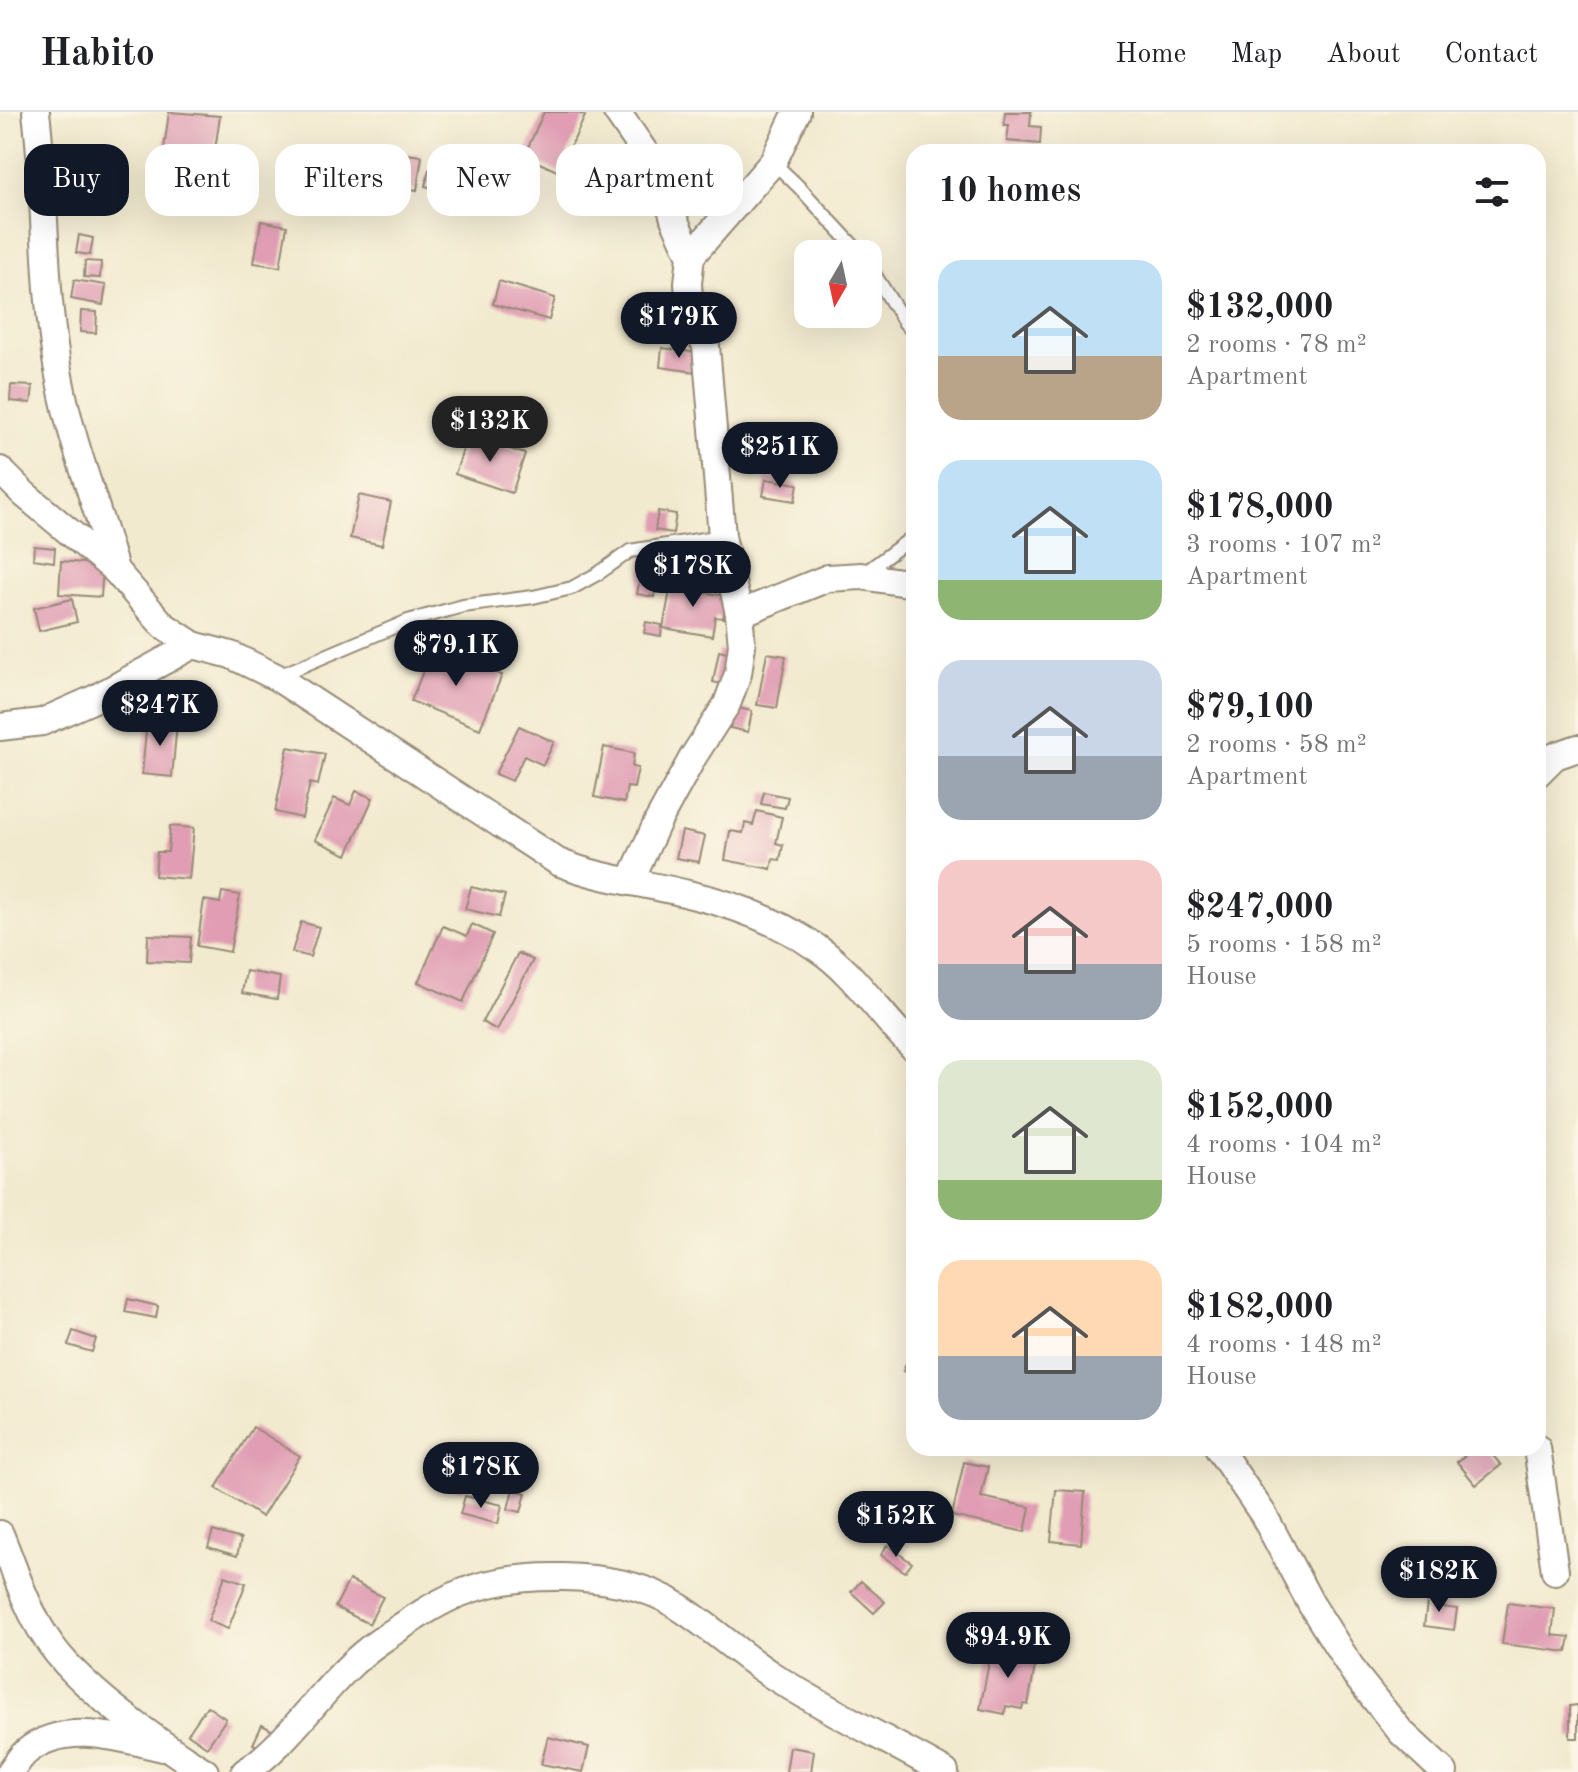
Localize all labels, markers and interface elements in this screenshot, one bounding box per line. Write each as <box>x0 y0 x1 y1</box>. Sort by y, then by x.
text: Habito <box>40 36 155 74</box>
text: Home <box>1115 41 1186 69</box>
text: Map <box>1230 41 1282 69</box>
text: About <box>1326 41 1401 69</box>
text: Contact <box>1445 41 1538 69</box>
chip: Buy <box>24 144 129 216</box>
chip: Rent <box>145 144 259 216</box>
chip: Filters <box>275 144 411 216</box>
chip: New <box>427 144 540 216</box>
chip: Apartment <box>556 144 743 216</box>
icon: filters <box>1470 170 1514 214</box>
text: 10 homes <box>938 175 1081 209</box>
north arrow <box>794 240 882 328</box>
map controls <box>794 240 882 328</box>
text: $132,000 <box>1186 291 1334 325</box>
pin: $179K <box>623 292 735 360</box>
icon: home <box>1002 292 1098 388</box>
text: $179K <box>639 305 719 331</box>
text: 2 rooms · 78 m² <box>1186 332 1367 358</box>
text: Apartment <box>1186 364 1308 390</box>
pin: $132K <box>434 396 546 464</box>
text: $132K <box>450 409 530 435</box>
pin: $251K <box>724 422 836 490</box>
text: $251K <box>740 435 820 461</box>
text: $178,000 <box>1186 491 1334 525</box>
icon: home <box>1002 492 1098 588</box>
text: 3 rooms · 107 m² <box>1186 532 1382 558</box>
pin: $178K <box>637 541 749 609</box>
text: $178K <box>653 554 733 580</box>
text: Apartment <box>1186 564 1308 590</box>
pin: $79.1K <box>391 620 521 688</box>
text: $79.1K <box>412 633 500 659</box>
pin: $247K <box>104 680 216 748</box>
text: $79,100 <box>1186 691 1314 725</box>
icon: home <box>1002 692 1098 788</box>
text: $247K <box>120 693 200 719</box>
text: 2 rooms · 58 m² <box>1186 732 1367 758</box>
text: Apartment <box>1186 764 1308 790</box>
text: $247,000 <box>1186 891 1334 925</box>
icon: home <box>1002 892 1098 988</box>
text: 5 rooms · 158 m² <box>1186 932 1382 958</box>
text: House <box>1186 964 1257 990</box>
text: $152,000 <box>1186 1091 1334 1125</box>
icon: home <box>1002 1092 1098 1188</box>
text: 4 rooms · 104 m² <box>1186 1132 1382 1158</box>
text: House <box>1186 1164 1257 1190</box>
text: $182,000 <box>1186 1291 1334 1325</box>
icon: home <box>1002 1292 1098 1388</box>
text: 4 rooms · 148 m² <box>1186 1332 1382 1358</box>
text: House <box>1186 1364 1257 1390</box>
pin: $178K <box>425 1442 537 1510</box>
text: $178K <box>441 1455 521 1481</box>
pin: $152K <box>840 1491 952 1559</box>
text: $152K <box>856 1504 936 1530</box>
pin: $182K <box>1383 1546 1495 1614</box>
text: $182K <box>1399 1559 1479 1585</box>
pin: $94.9K <box>943 1612 1073 1680</box>
text: $94.9K <box>964 1625 1052 1651</box>

